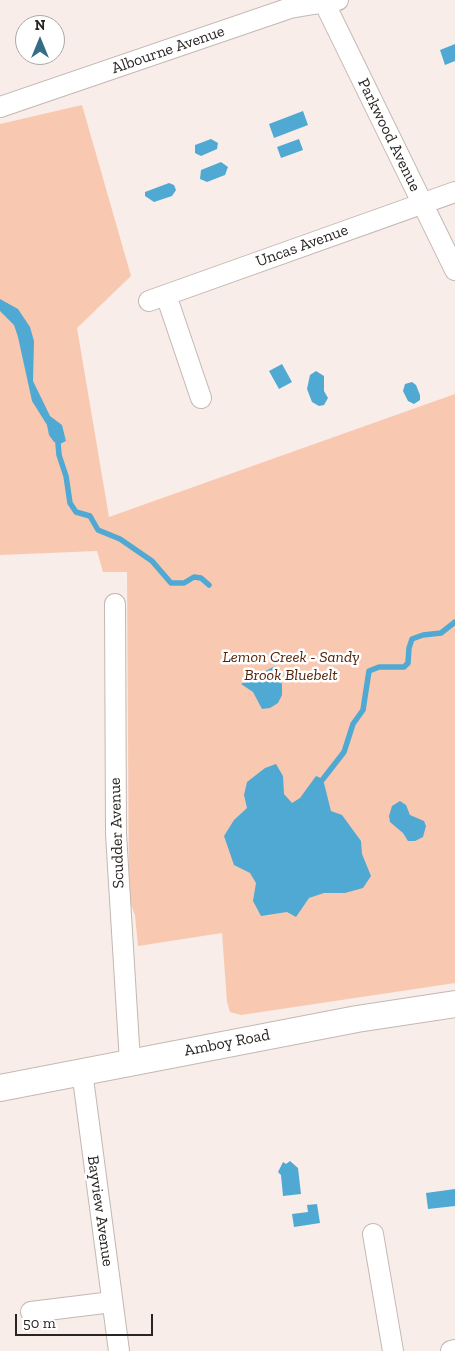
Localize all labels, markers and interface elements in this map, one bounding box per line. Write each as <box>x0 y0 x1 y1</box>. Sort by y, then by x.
north arrow <box>15 15 65 65</box>
text: N <box>35 17 45 34</box>
street label: Albourne Avenue <box>109 22 227 78</box>
street label: Parkwood Avenue <box>353 75 425 195</box>
street label: Uncas Avenue <box>253 220 351 272</box>
park label: Lemon Creek - Sandy Brook Bluebelt <box>222 647 360 685</box>
street label: Scudder Avenue <box>105 777 129 889</box>
street label: Amboy Road <box>183 1025 271 1061</box>
street label: Bayview Avenue <box>83 1154 117 1268</box>
scale bar <box>18 1304 155 1336</box>
text: 50 m <box>23 1314 56 1332</box>

